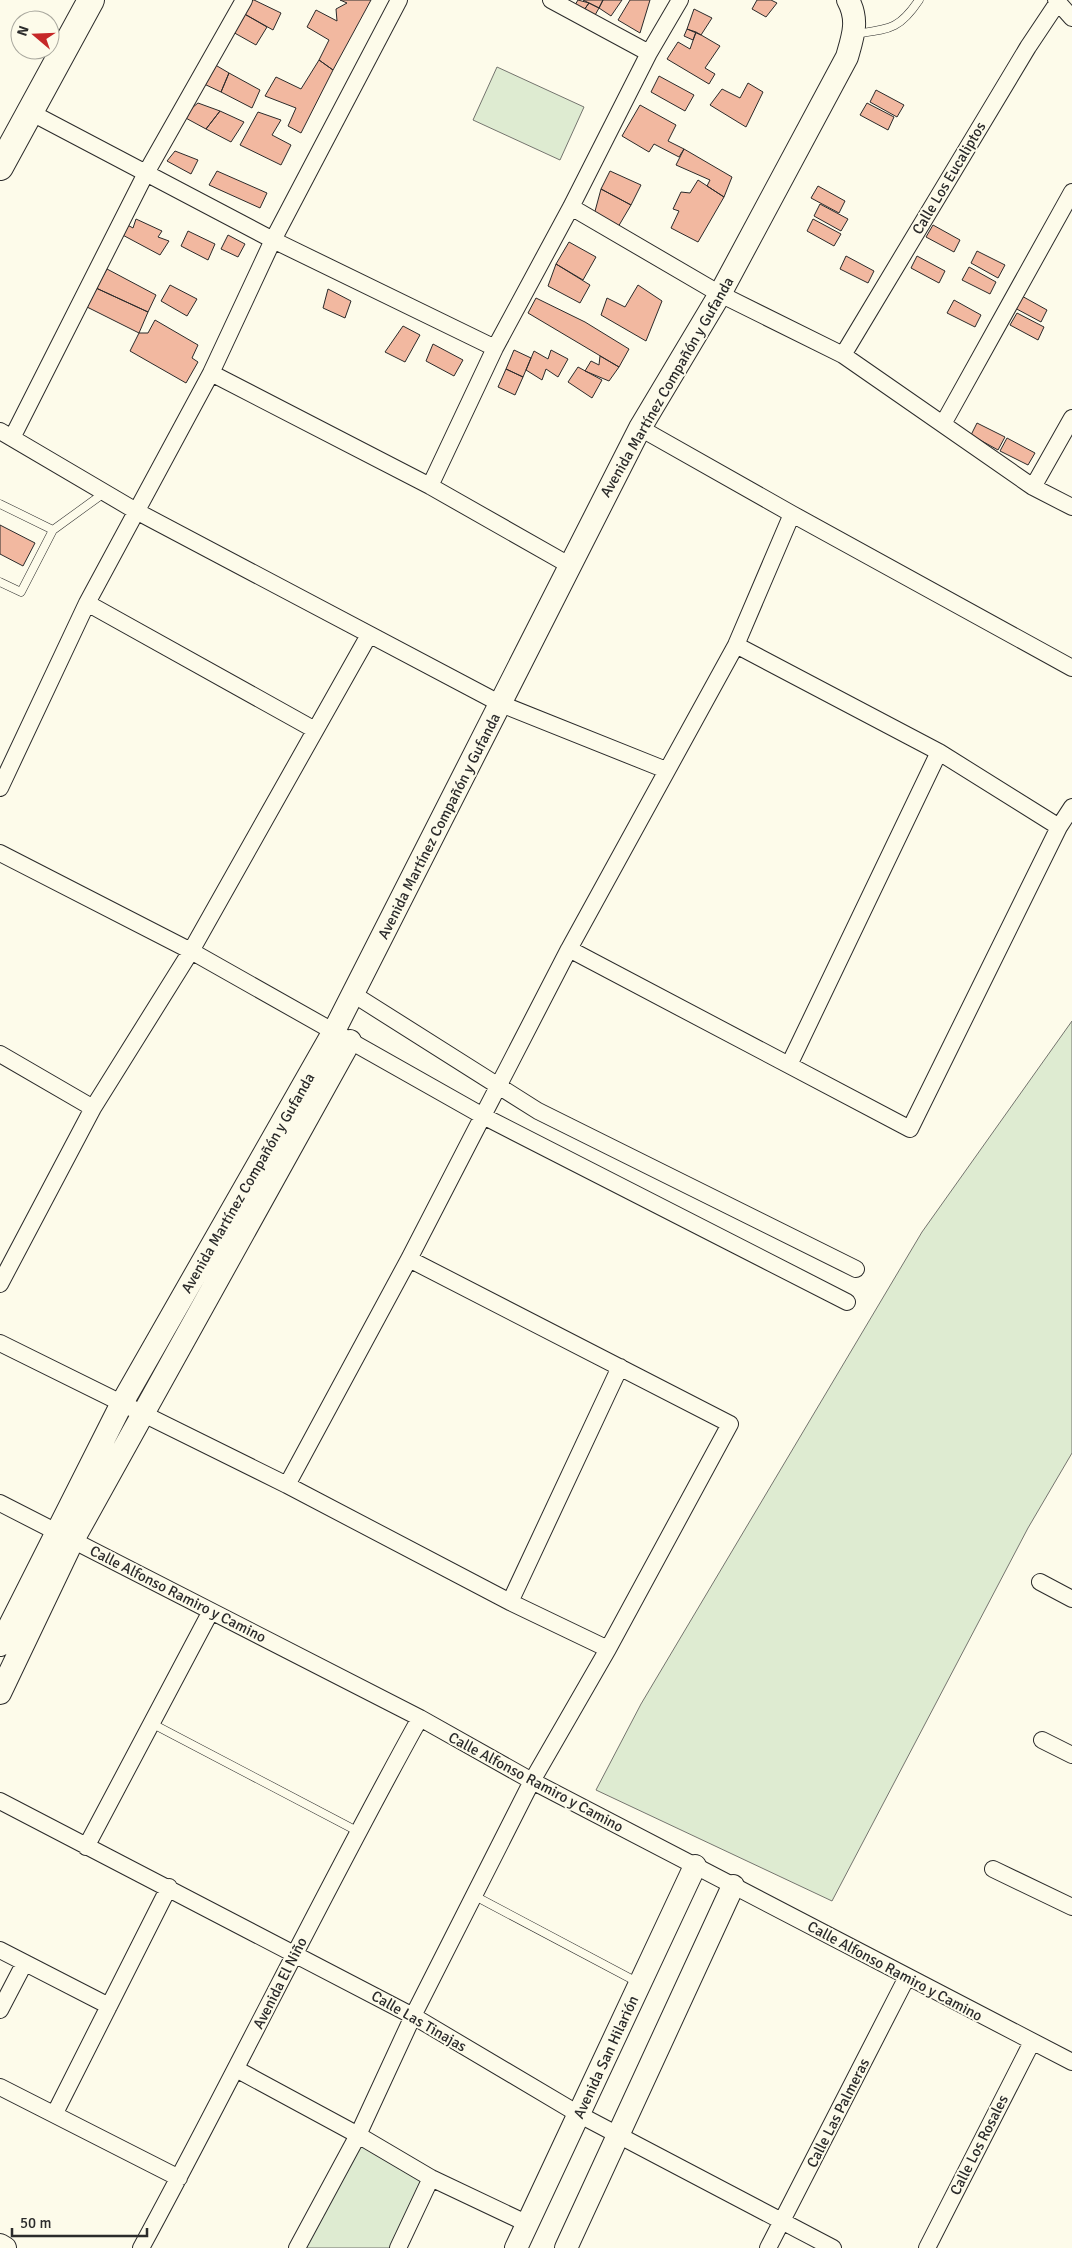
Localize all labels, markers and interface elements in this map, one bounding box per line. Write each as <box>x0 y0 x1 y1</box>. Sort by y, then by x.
north arrow <box>10 10 60 60</box>
text: N <box>14 24 33 38</box>
street label: Calle Los Eucaliptos <box>908 118 990 237</box>
street label: Avenida Martínez Compañón y Gufanda <box>596 274 738 500</box>
street label: Avenida Martínez Compañón y Gufanda <box>374 710 504 942</box>
street label: Avenida Martínez Compañón y Gufanda <box>177 1070 319 1296</box>
street label: Calle Alfonso Ramiro y Camino <box>87 1542 269 1646</box>
street label: Calle Alfonso Ramiro y Camino <box>445 1728 627 1836</box>
street label: Calle Alfonso Ramiro y Camino <box>804 1917 986 2025</box>
street label: Avenida El Niño <box>249 1934 311 2032</box>
street label: Calle Las Tinajas <box>368 1987 470 2056</box>
street label: Avenida San Hilarión <box>570 1993 642 2121</box>
street label: Calle Las Palmeras <box>803 2055 874 2171</box>
street label: Calle Los Rosales <box>946 2091 1012 2198</box>
scale bar <box>12 2206 148 2238</box>
text: 50 m <box>20 2214 51 2232</box>

